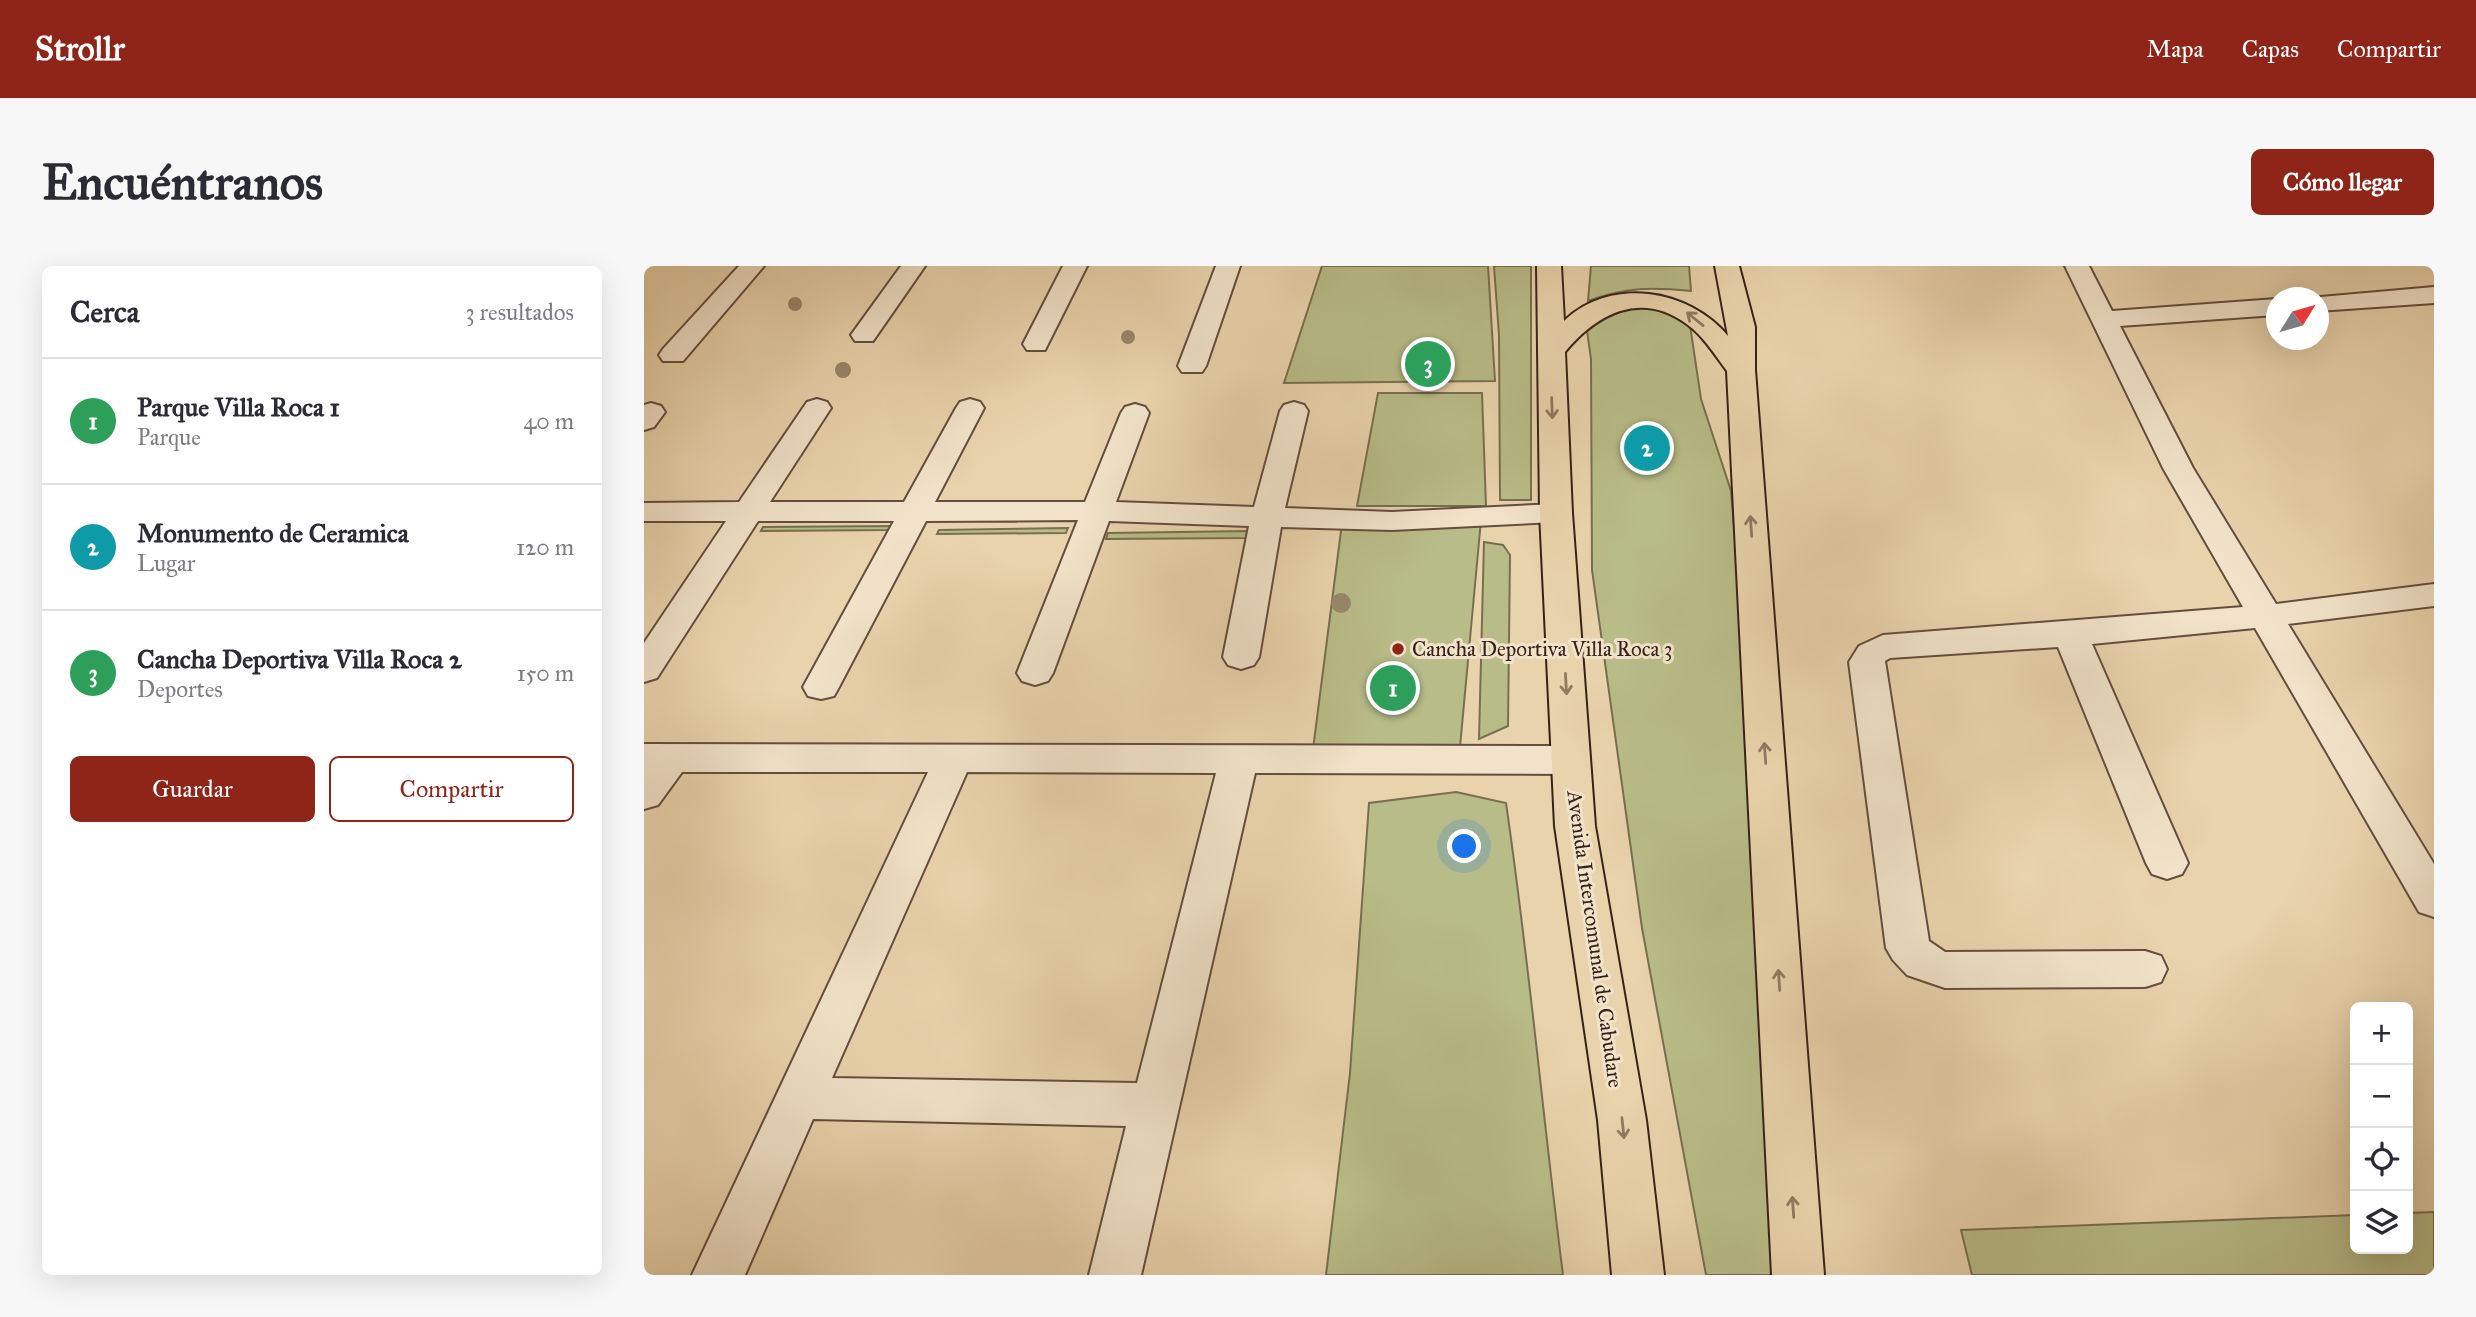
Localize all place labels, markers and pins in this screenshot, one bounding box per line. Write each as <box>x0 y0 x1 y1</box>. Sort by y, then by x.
pin: 3 <box>1405 338 1451 390</box>
pin: 2 <box>1624 422 1670 474</box>
place label: Cancha Deportiva Villa Roca 3 <box>1412 636 1672 662</box>
marker: Cancha Deportiva Villa Roca 3 <box>1390 641 1406 657</box>
pin: 1 <box>1370 662 1416 714</box>

